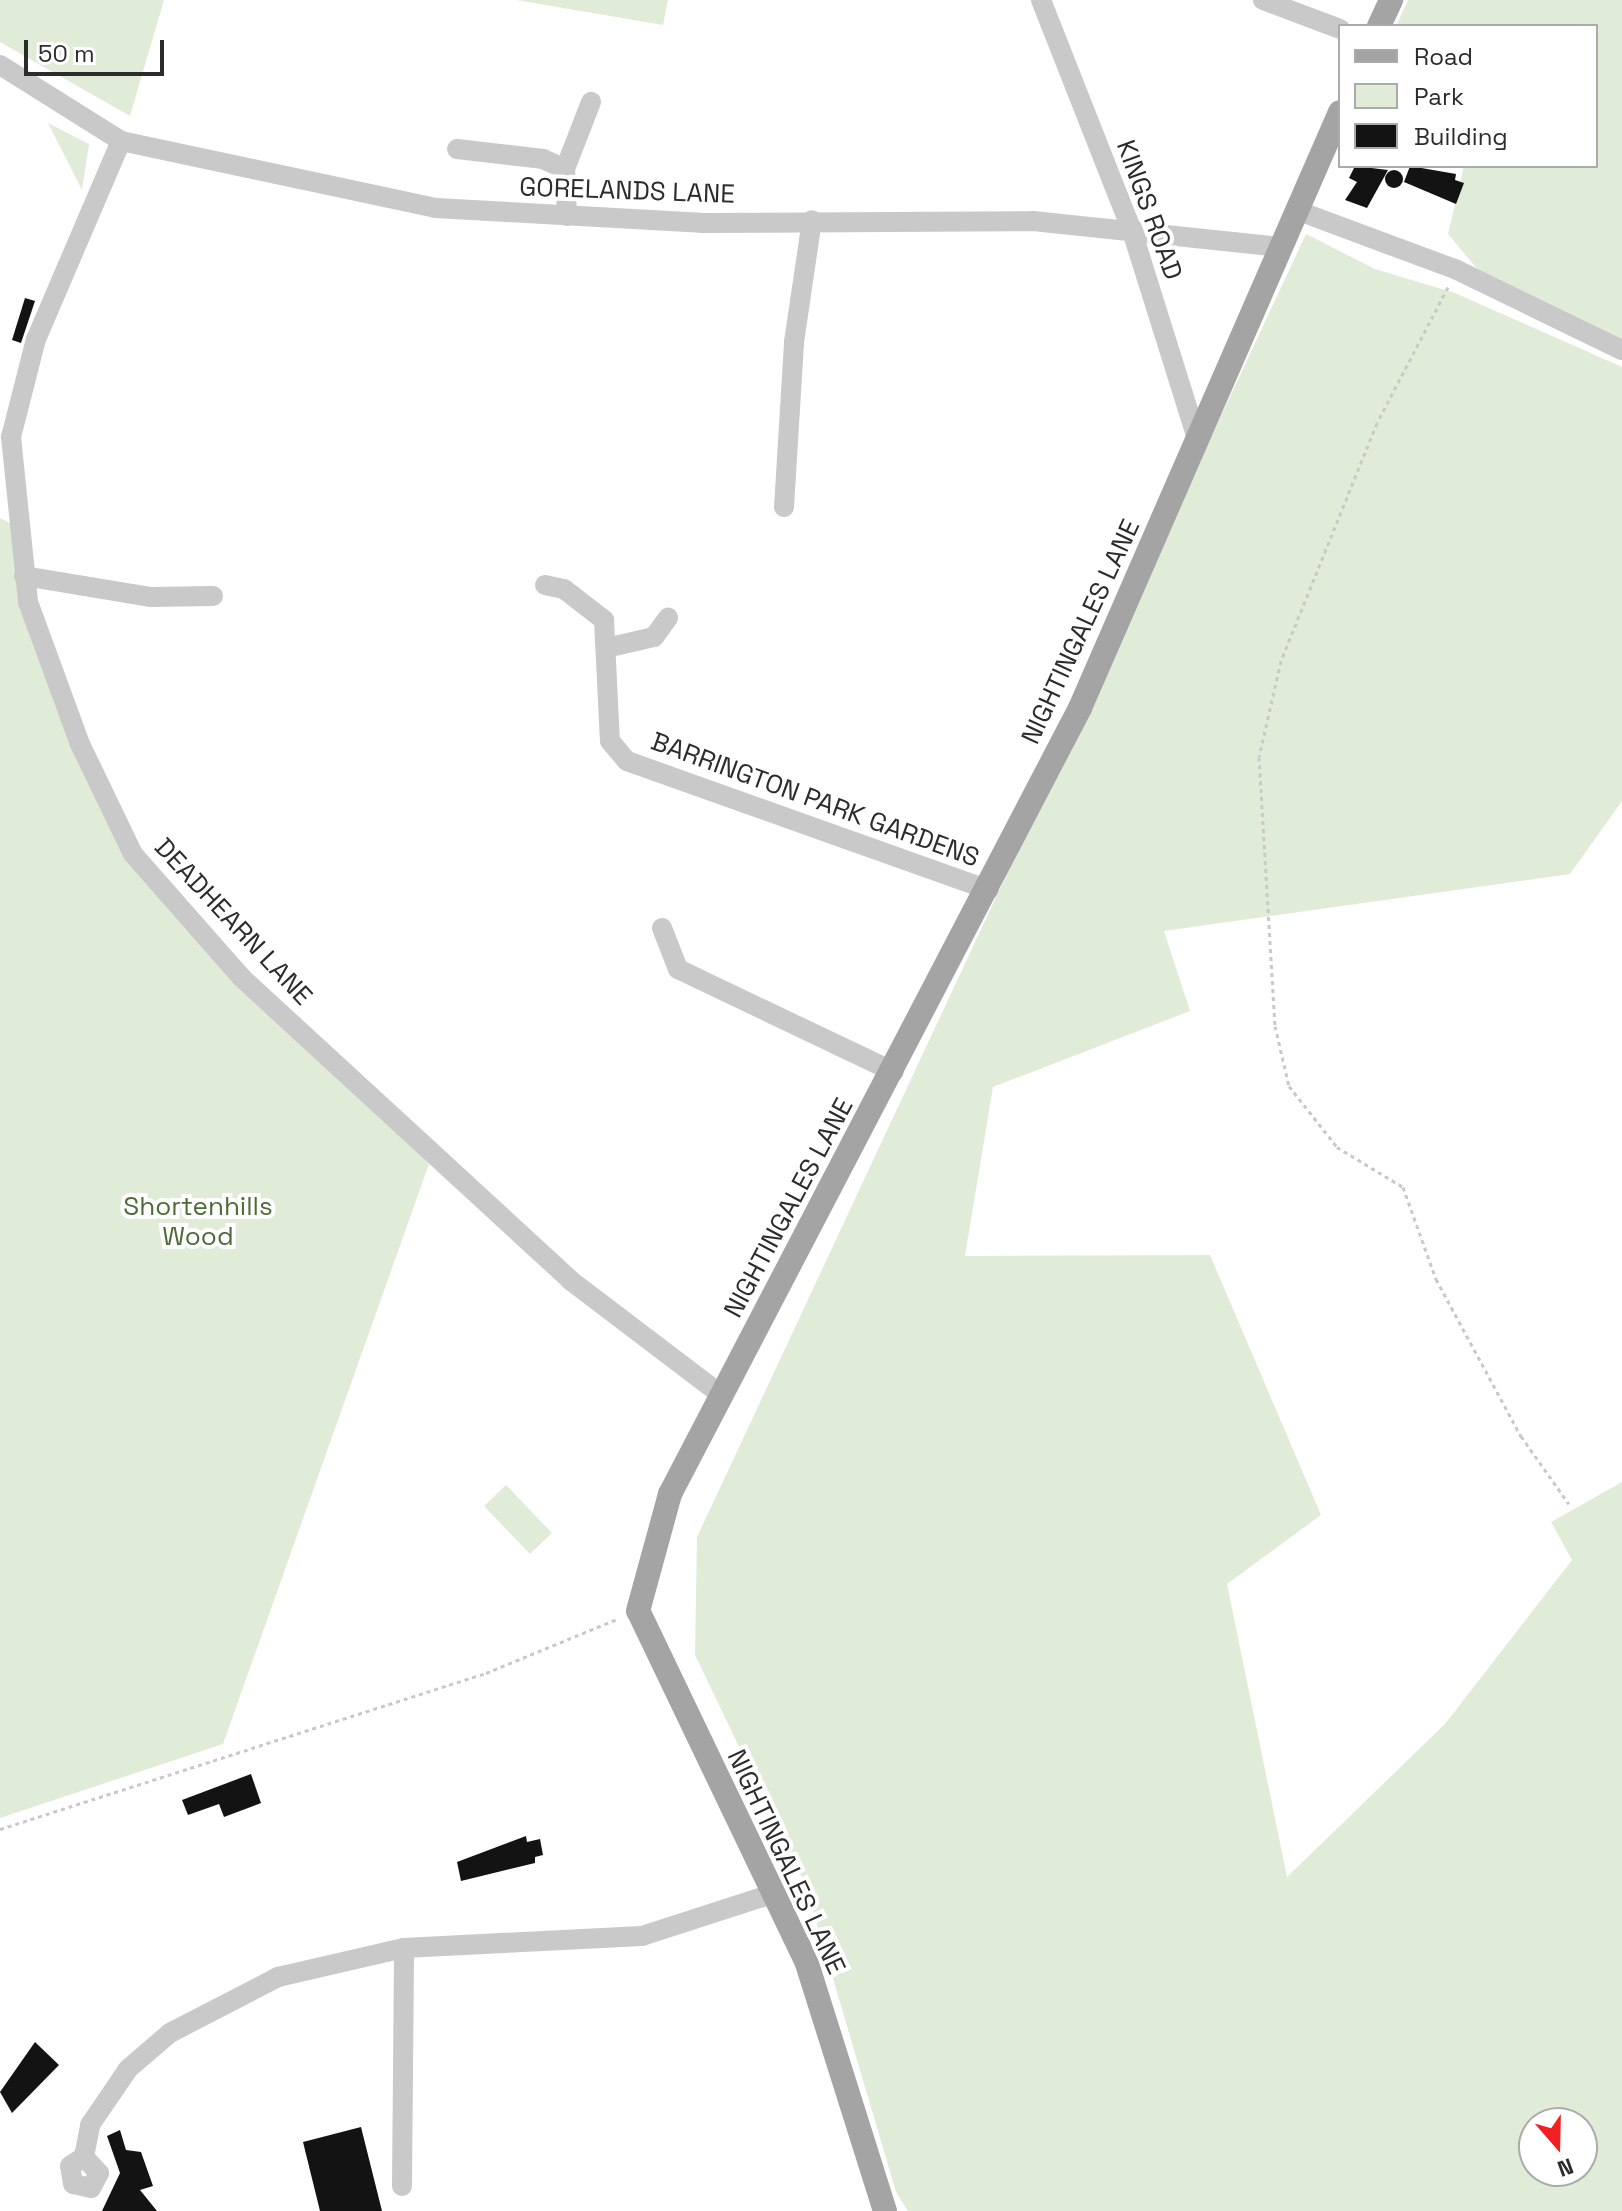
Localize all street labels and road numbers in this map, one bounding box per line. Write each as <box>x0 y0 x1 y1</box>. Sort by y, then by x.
street label: KINGS ROAD <box>1109 136 1189 284</box>
street label: GORELANDS LANE <box>519 172 735 210</box>
street label: NIGHTINGALES LANE <box>1015 515 1147 749</box>
street label: BARRINGTON PARK GARDENS <box>647 726 983 874</box>
street label: DEADHEARN LANE <box>148 832 318 1012</box>
street label: NIGHTINGALES LANE <box>718 1093 860 1323</box>
street label: NIGHTINGALES LANE <box>720 1745 852 1979</box>

